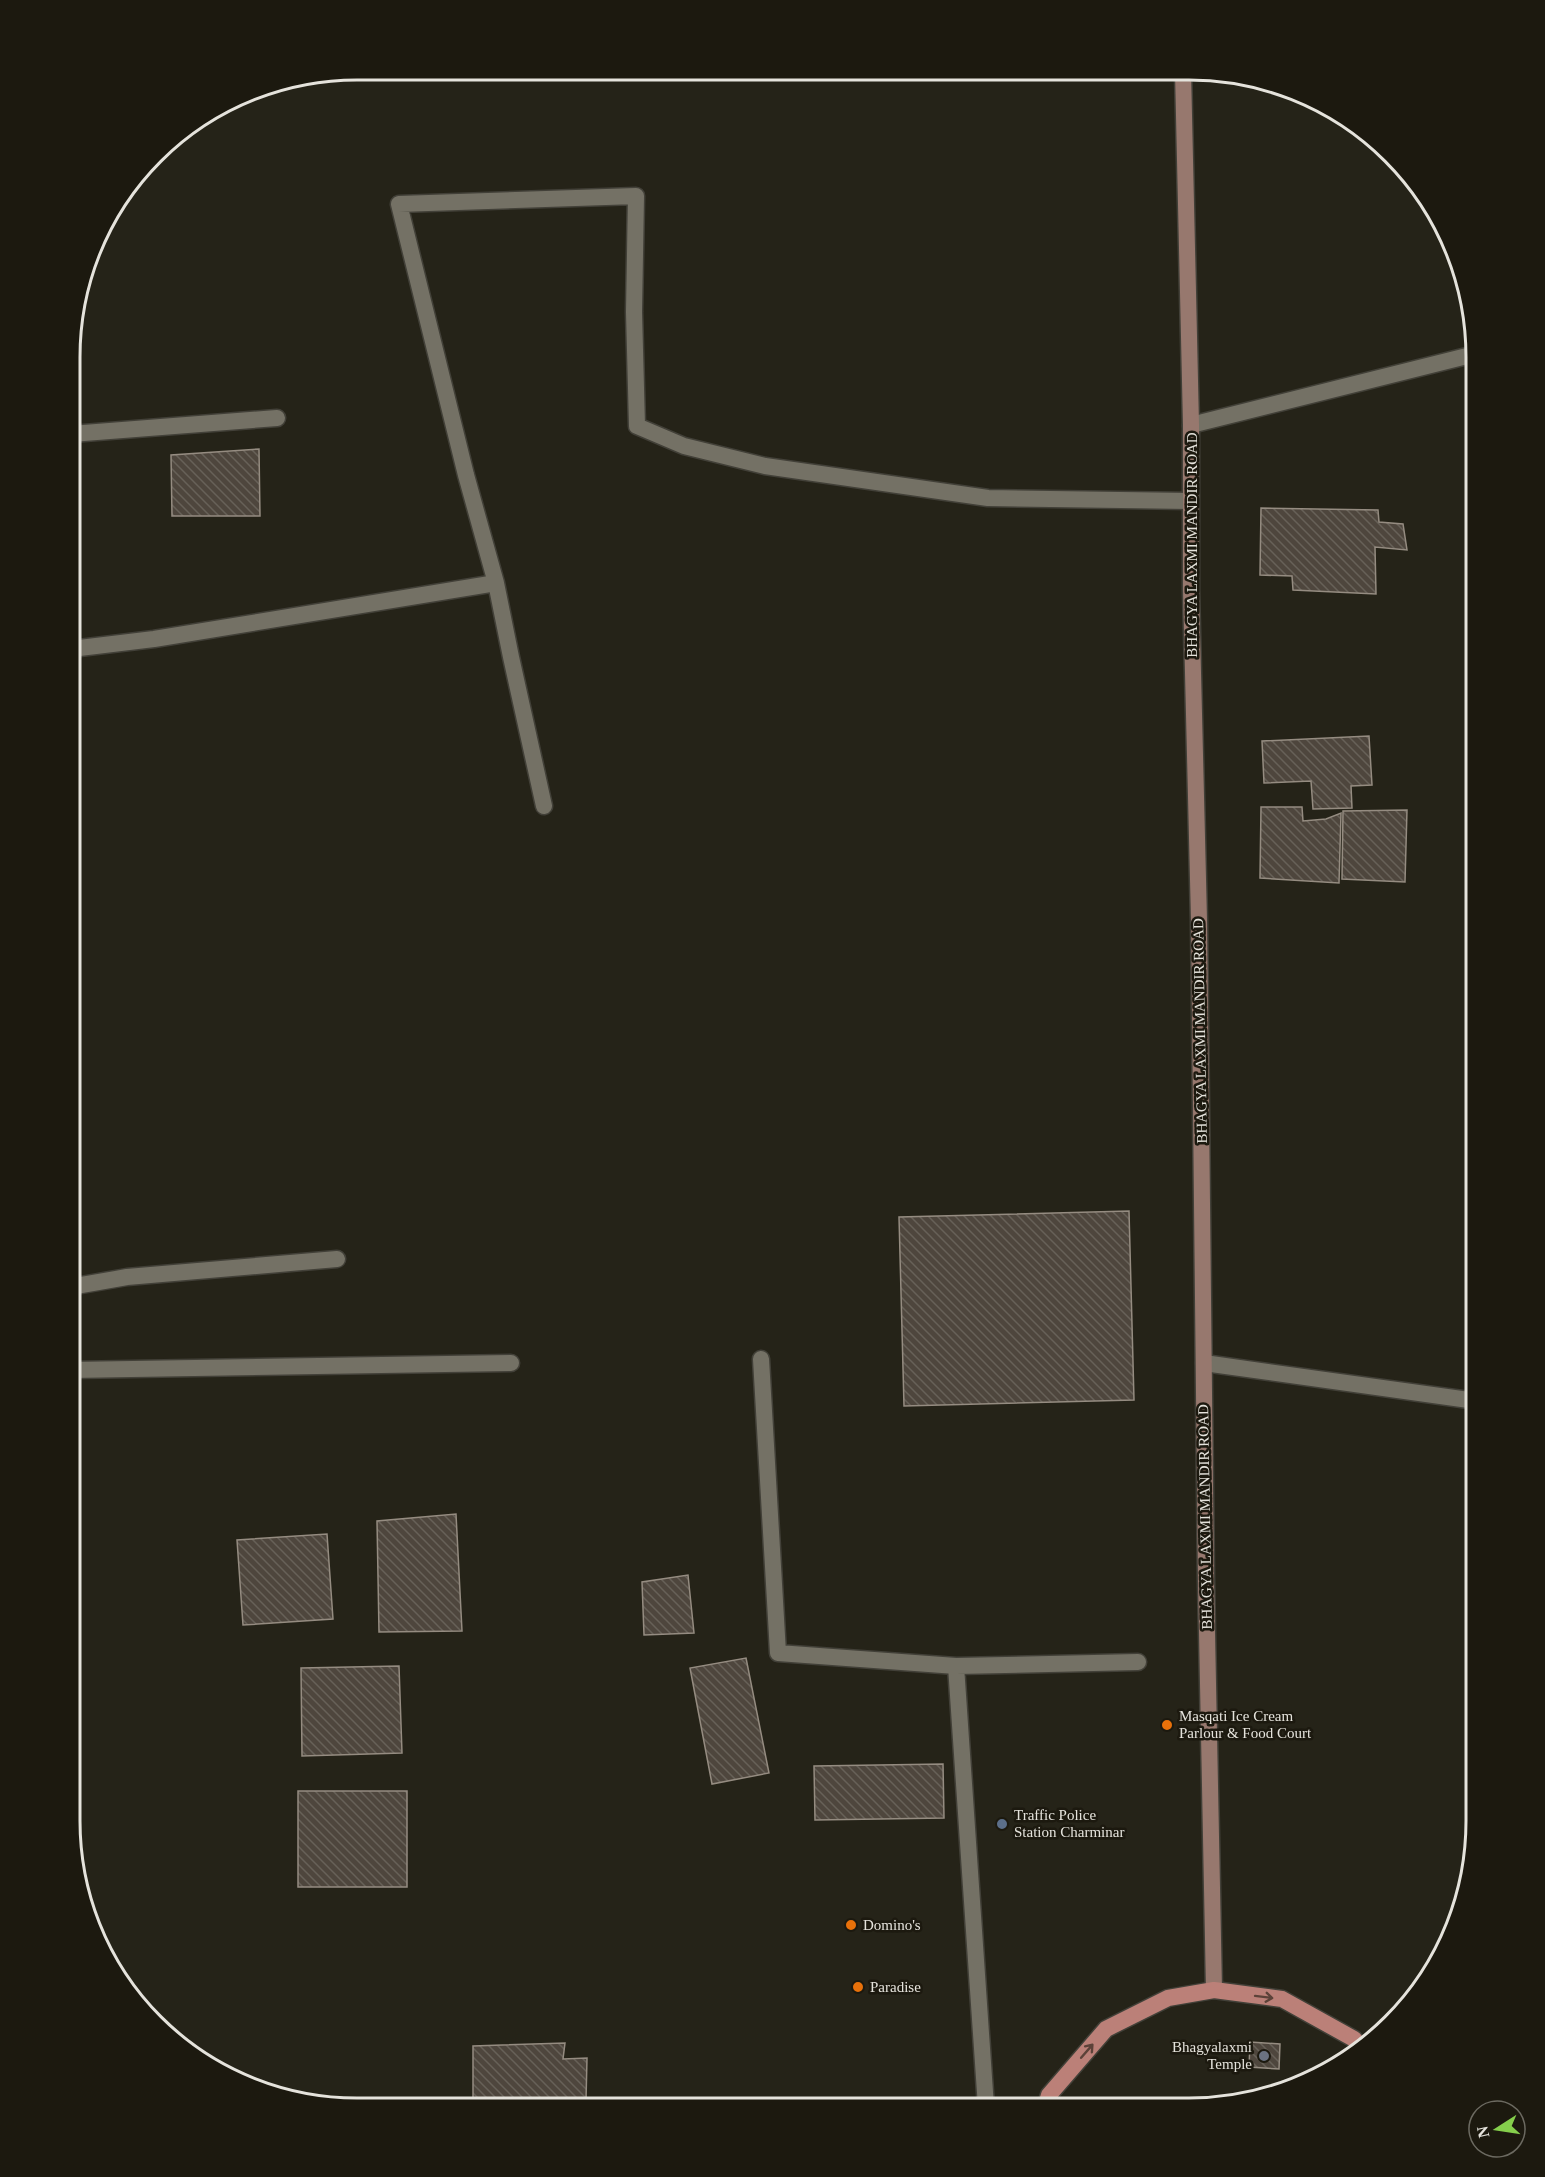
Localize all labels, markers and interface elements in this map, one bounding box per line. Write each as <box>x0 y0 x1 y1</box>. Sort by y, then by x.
street label: BHAGYA LAXMI MANDIR ROAD <box>1184 432 1200 658</box>
street label: BHAGYA LAXMI MANDIR ROAD <box>1190 918 1210 1144</box>
street label: BHAGYA LAXMI MANDIR ROAD <box>1195 1404 1215 1630</box>
place label: Masqati Ice Cream Parlour & Food Court <box>1179 1708 1312 1741</box>
marker: Masqati Ice Cream Parlour & Food Court <box>1160 1718 1174 1732</box>
place label: Traffic Police Station Charminar <box>1014 1807 1124 1840</box>
marker: Traffic Police Station Charminar <box>995 1817 1009 1831</box>
place label: Domino's <box>863 1917 921 1933</box>
marker: Domino's <box>844 1918 858 1932</box>
place label: Paradise <box>870 1979 921 1995</box>
marker: Paradise <box>851 1980 865 1994</box>
one-way arrow <box>1253 1991 1273 2002</box>
place label: Bhagyalaxmi Temple <box>1172 2039 1252 2072</box>
one-way arrow <box>1080 2044 1094 2059</box>
marker: Bhagyalaxmi Temple <box>1257 2049 1271 2063</box>
north arrow <box>1467 2099 1527 2159</box>
text: N <box>1473 2124 1492 2139</box>

